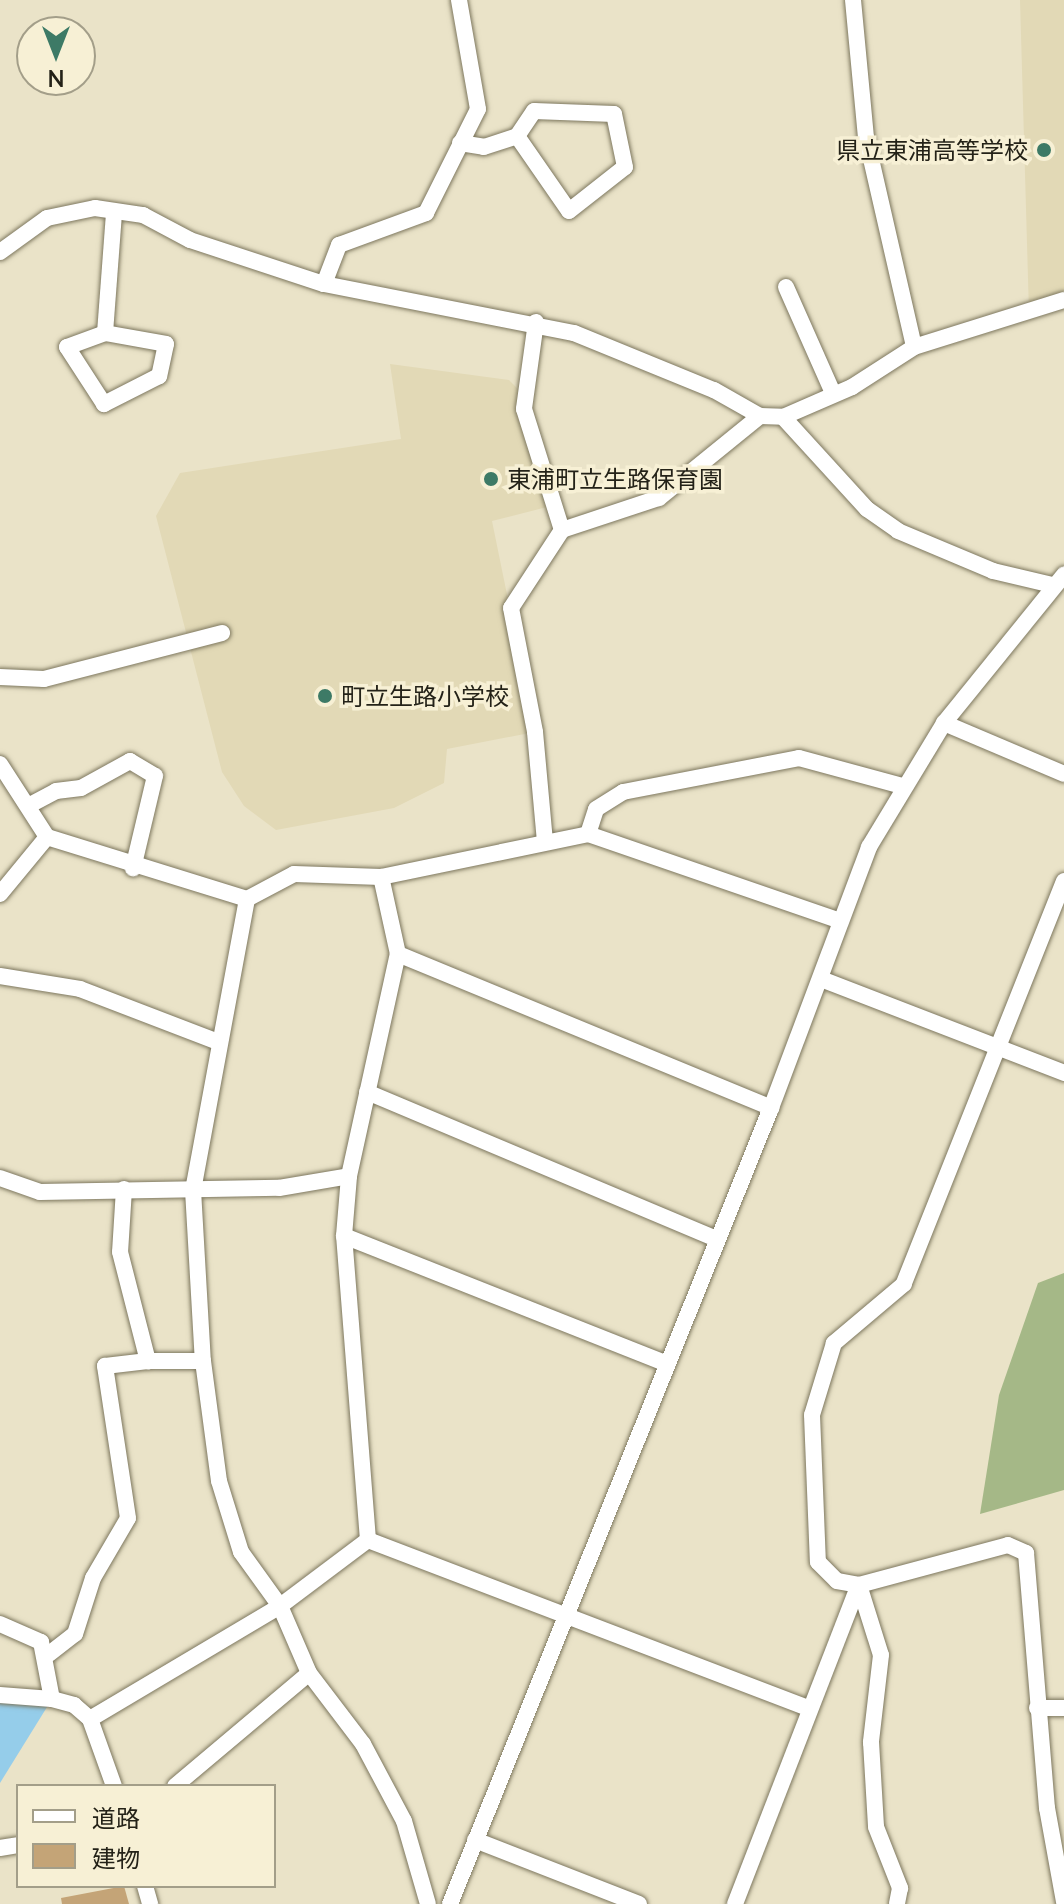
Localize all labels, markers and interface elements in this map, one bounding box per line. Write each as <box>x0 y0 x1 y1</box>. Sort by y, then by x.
north arrow <box>16 16 96 96</box>
text: N <box>48 65 64 92</box>
place label: 県立東浦高等学校 <box>836 136 1028 164</box>
marker: 県立東浦高等学校 <box>1035 141 1053 159</box>
place label: 東浦町立生路保育園 <box>507 465 723 493</box>
marker: 東浦町立生路保育園 <box>482 470 500 488</box>
place label: 町立生路小学校 <box>341 682 509 710</box>
marker: 町立生路小学校 <box>316 687 334 705</box>
legend <box>16 1784 276 1888</box>
text: 道路 <box>92 1803 140 1832</box>
text: 建物 <box>92 1843 140 1872</box>

